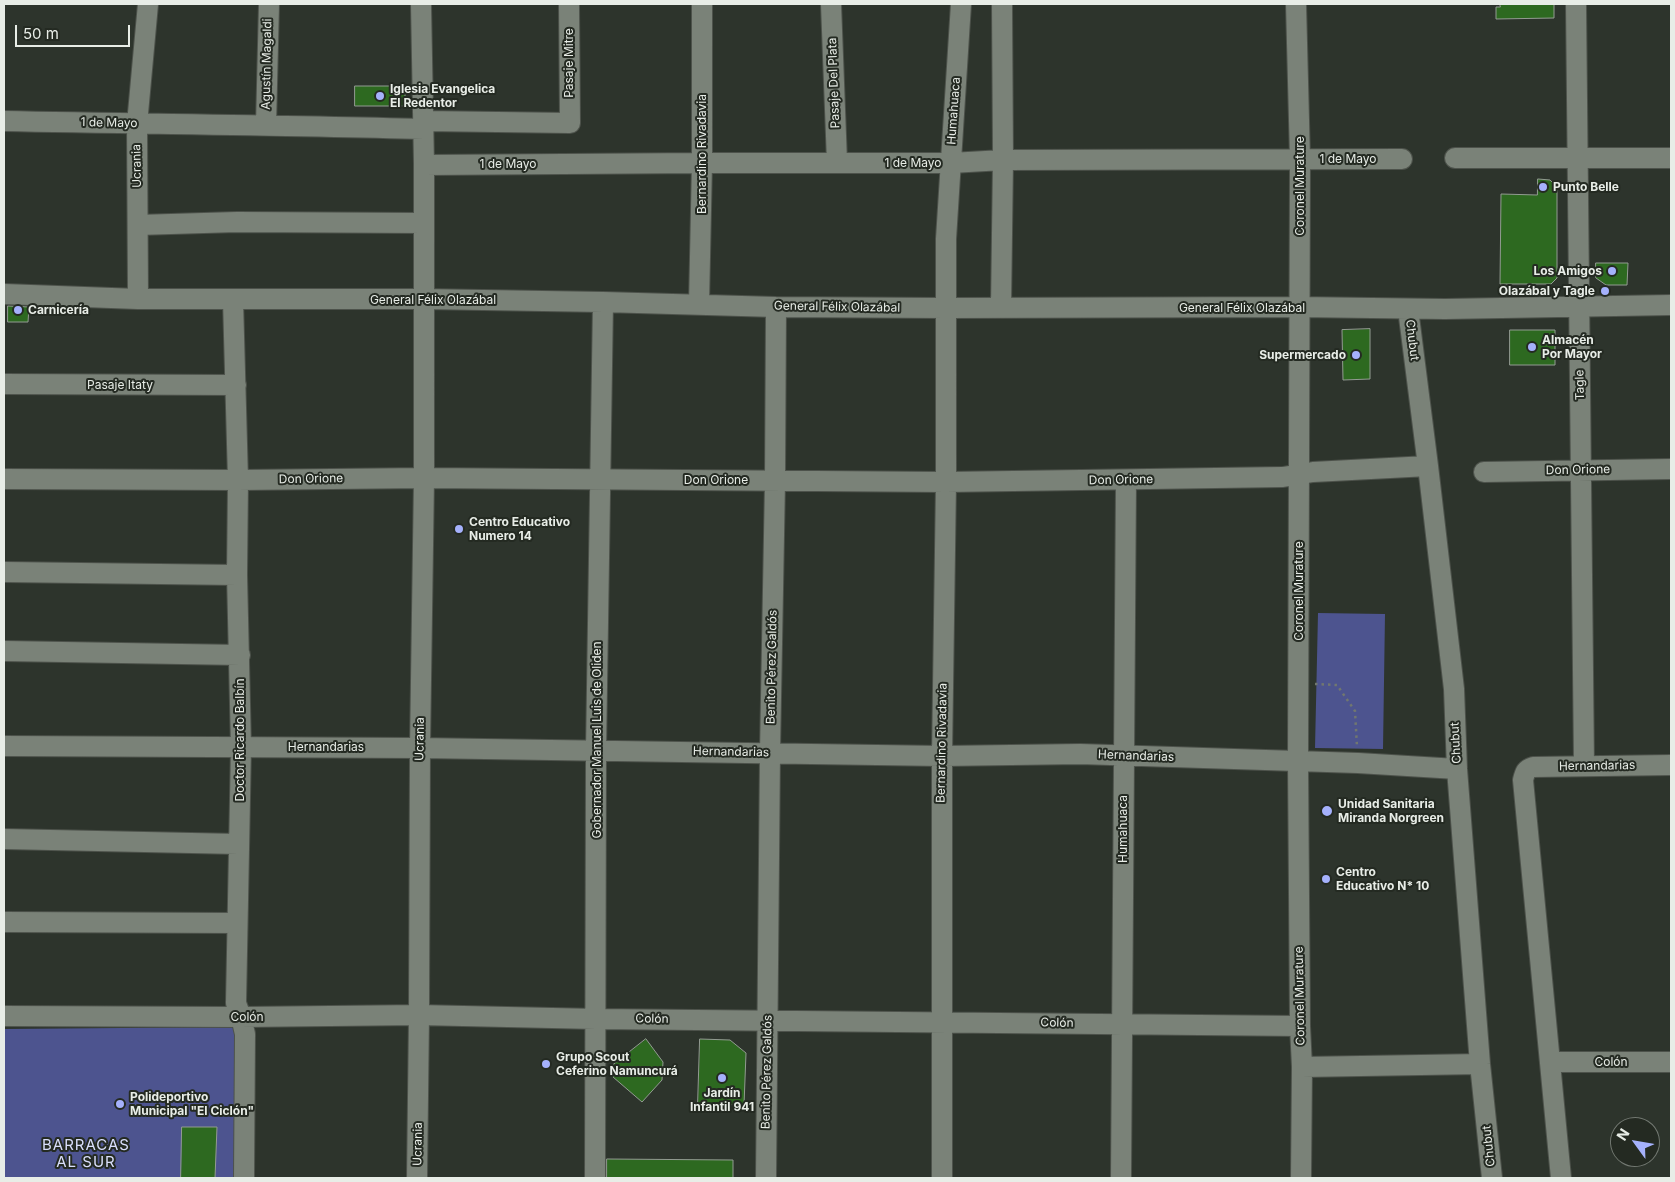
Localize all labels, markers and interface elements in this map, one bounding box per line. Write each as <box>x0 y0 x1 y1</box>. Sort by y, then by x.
scale bar <box>18 15 132 47</box>
street label: Agustín Magaldi <box>259 18 275 110</box>
text: 50 m <box>23 24 59 43</box>
street label: Pasaje Mitre <box>562 28 576 98</box>
street label: Pasaje Del Plata <box>825 37 843 129</box>
street label: Humahuaca <box>944 77 964 145</box>
place label: Iglesia Evangelica El Redentor <box>390 82 495 110</box>
marker: Iglesia Evangelica El Redentor <box>374 90 386 102</box>
street label: Bernardino Rivadavia <box>695 94 709 214</box>
street label: 1 de Mayo <box>80 115 138 131</box>
street label: Coronel Murature <box>1293 136 1307 236</box>
street label: Ucrania <box>129 144 145 188</box>
street label: 1 de Mayo <box>1319 152 1377 166</box>
street label: 1 de Mayo <box>884 156 942 170</box>
street label: 1 de Mayo <box>479 157 537 171</box>
place label: Punto Belle <box>1553 180 1619 194</box>
marker: Punto Belle <box>1537 181 1549 193</box>
place label: Los Amigos <box>1533 264 1602 278</box>
marker: Los Amigos <box>1606 265 1618 277</box>
place label: Olazábal y Tagle <box>1499 284 1595 298</box>
marker: Olazábal y Tagle <box>1599 285 1611 297</box>
street label: General Félix Olazábal <box>370 293 496 307</box>
street label: General Félix Olazábal <box>774 299 900 315</box>
street label: General Félix Olazábal <box>1179 301 1305 315</box>
place label: Carnicería <box>28 303 89 317</box>
marker: Carnicería <box>12 304 24 316</box>
street label: Chubut <box>1402 319 1422 361</box>
place label: Almacén Por Mayor <box>1542 333 1602 361</box>
marker: Almacén Por Mayor <box>1526 341 1538 353</box>
place label: Supermercado <box>1259 348 1346 362</box>
marker: Supermercado <box>1350 349 1362 361</box>
street label: Tagle <box>1573 369 1587 401</box>
street label: Pasaje Itaty <box>87 378 153 392</box>
street label: Don Orione <box>1546 462 1610 478</box>
street label: Don Orione <box>279 471 343 487</box>
street label: Don Orione <box>1089 472 1153 488</box>
street label: Don Orione <box>684 473 748 487</box>
place label: Centro Educativo Numero 14 <box>469 515 570 543</box>
marker: Centro Educativo Numero 14 <box>453 523 465 535</box>
street label: Coronel Murature <box>1292 541 1306 641</box>
street label: Benito Pérez Galdós <box>764 610 780 724</box>
street label: Gobernador Manuel Luis de Oliden <box>590 641 604 839</box>
street label: Doctor Ricardo Balbín <box>233 678 247 802</box>
street label: Bernardino Rivadavia <box>934 683 950 803</box>
street label: Ucrania <box>412 717 428 761</box>
street label: Chubut <box>1448 722 1464 764</box>
street label: Hernandarias <box>288 740 364 754</box>
street label: Hernandarias <box>693 744 769 760</box>
street label: Hernandarias <box>1098 747 1174 765</box>
street label: Hernandarias <box>1559 758 1635 774</box>
street label: Humahuaca <box>1116 795 1130 863</box>
place label: Unidad Sanitaria Miranda Norgreen <box>1338 797 1444 825</box>
marker: Unidad Sanitaria Miranda Norgreen <box>1320 804 1334 818</box>
place label: Centro Educativo N* 10 <box>1336 865 1429 893</box>
marker: Centro Educativo N* 10 <box>1320 873 1332 885</box>
street label: Coronel Murature <box>1292 946 1308 1046</box>
street label: Colón <box>230 1010 264 1024</box>
street label: Colón <box>635 1012 669 1026</box>
street label: Benito Pérez Galdós <box>759 1015 775 1129</box>
street label: Colón <box>1040 1016 1074 1030</box>
place label: Grupo Scout Ceferino Namuncurá <box>556 1050 678 1078</box>
street label: Colón <box>1594 1055 1628 1069</box>
marker: Grupo Scout Ceferino Namuncurá <box>540 1058 552 1070</box>
marker: Jardín Infantil 941 <box>716 1072 728 1084</box>
place label: Jardín Infantil 941 <box>690 1086 754 1114</box>
place label: Polideportivo Municipal "El Ciclón" <box>130 1090 254 1118</box>
marker: Polideportivo Municipal "El Ciclón" <box>114 1098 126 1110</box>
north arrow <box>1610 1117 1660 1167</box>
street label: Ucrania <box>410 1122 426 1166</box>
street label: Chubut <box>1480 1125 1498 1167</box>
text: N <box>1613 1125 1633 1143</box>
district label: BARRACAS AL SUR <box>41 1136 131 1171</box>

